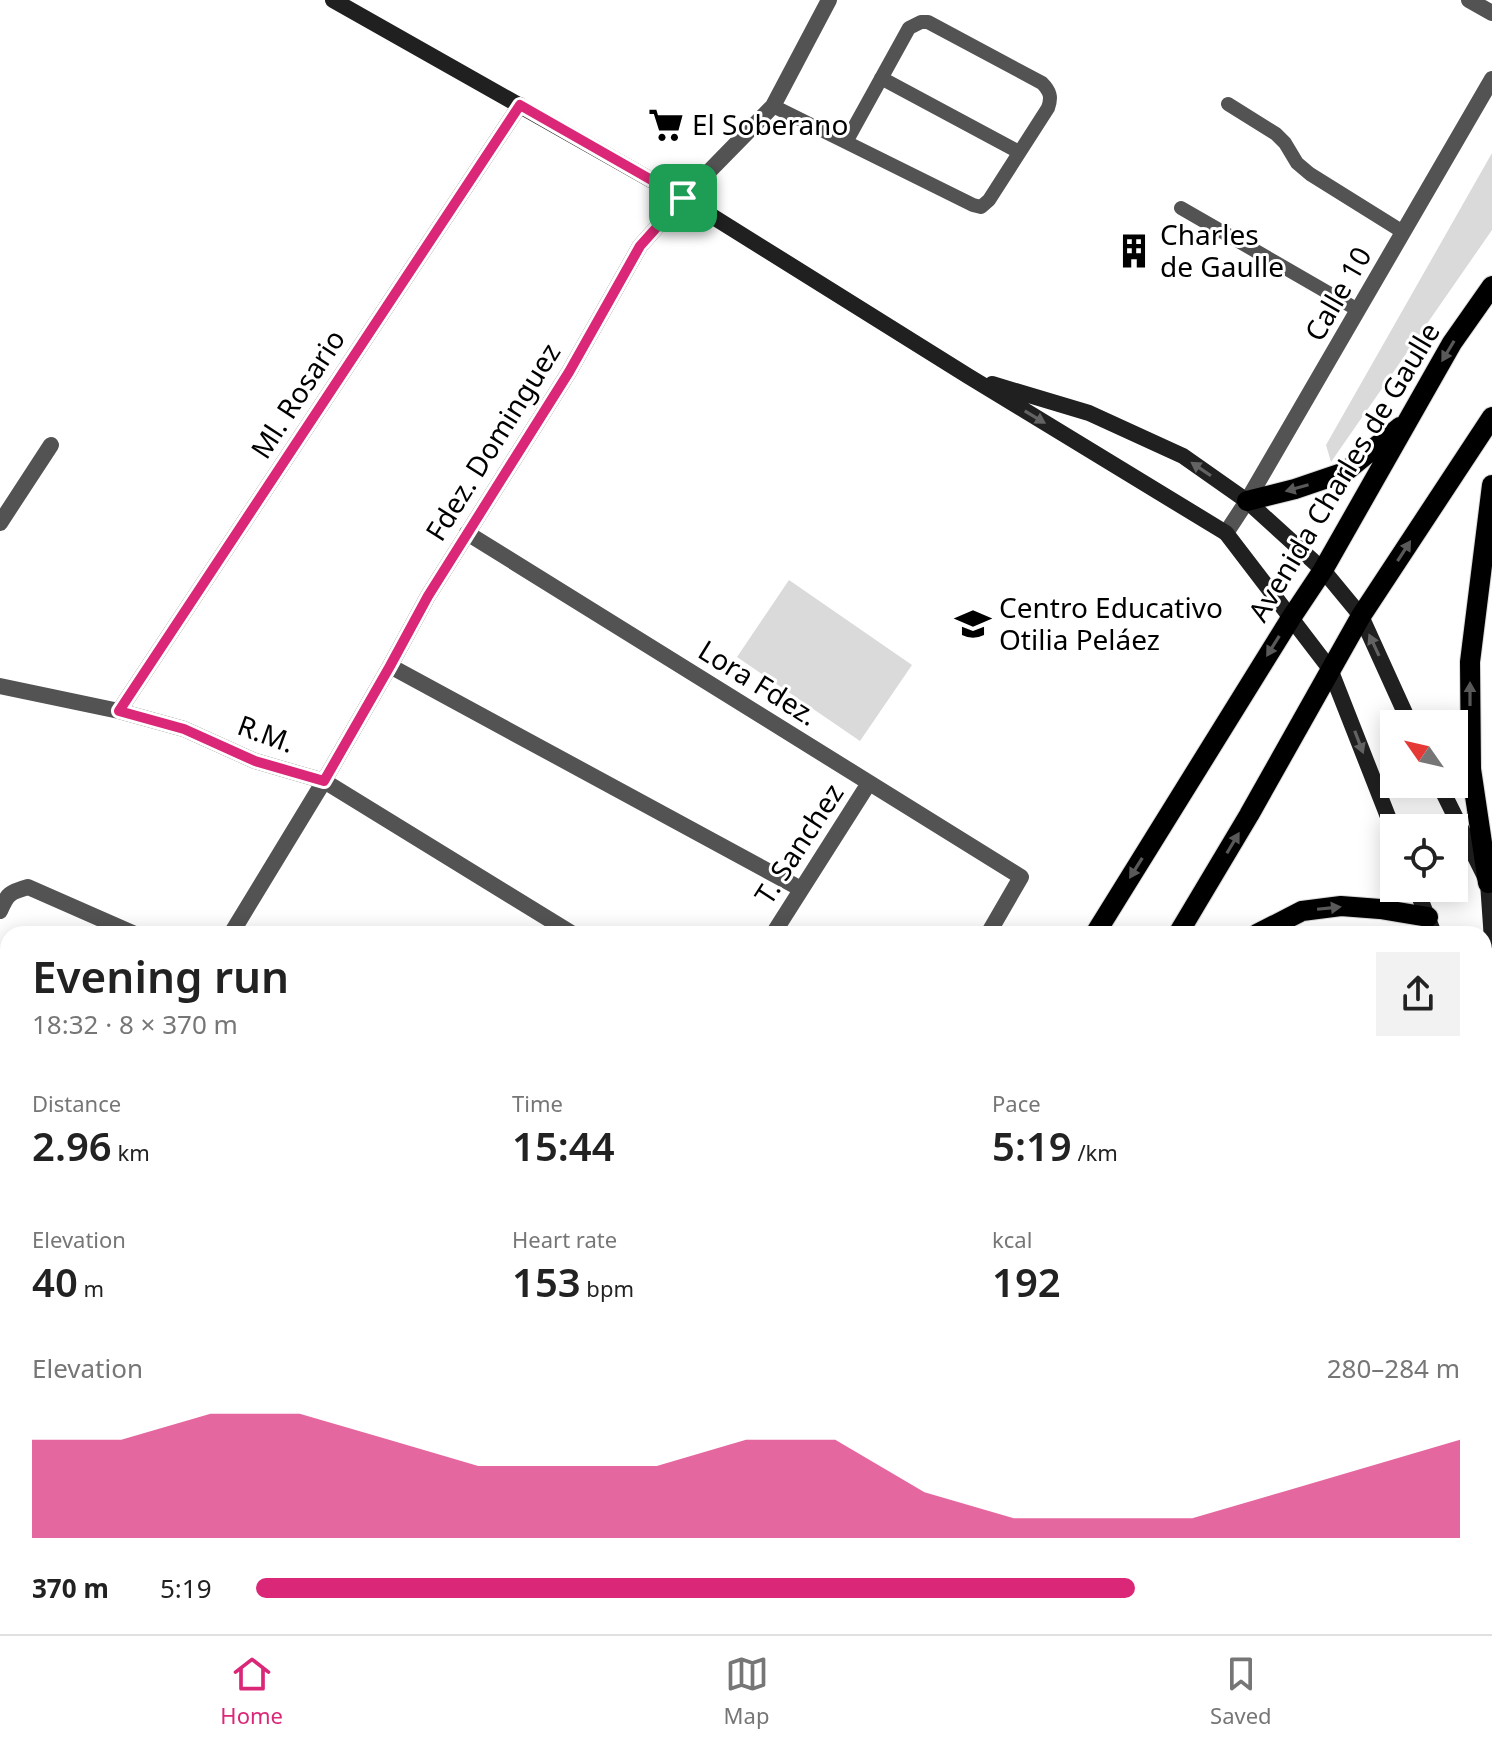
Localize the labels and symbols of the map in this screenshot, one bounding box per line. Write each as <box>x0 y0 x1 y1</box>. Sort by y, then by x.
place label: El Soberano <box>692 105 848 143</box>
supermarket icon: El Soberano <box>647 106 685 144</box>
pin <box>649 164 717 232</box>
place label: Charles de Gaulle <box>1160 215 1284 285</box>
building icon: Charles de Gaulle <box>1115 232 1153 270</box>
street label: Calle 10 <box>1295 239 1379 348</box>
street label: Avenida Charles de Gaulle <box>1239 315 1448 628</box>
street label: Ml. Rosario <box>241 322 353 465</box>
street label: Fdez. Dominguez <box>416 335 568 548</box>
one-way arrow <box>1441 340 1455 362</box>
one-way arrow <box>1024 410 1046 424</box>
one-way arrow <box>1191 462 1212 477</box>
one-way arrow <box>1284 482 1308 495</box>
one-way arrow <box>1396 540 1410 562</box>
place label: Centro Educativo Otilia Peláez <box>999 588 1223 658</box>
school or university icon: Centro Educativo Otilia Peláez <box>954 605 992 643</box>
street label: Lora Fdez. <box>692 631 825 734</box>
one-way arrow <box>1367 633 1381 656</box>
one-way arrow <box>1266 635 1281 658</box>
one-way arrow <box>1464 681 1476 706</box>
street label: R.M. <box>233 705 300 761</box>
north arrow <box>1380 710 1468 798</box>
one-way arrow <box>1353 730 1366 754</box>
street label: T. Sanchez <box>745 776 851 911</box>
one-way arrow <box>1225 832 1239 854</box>
one-way arrow <box>1130 857 1144 879</box>
one-way arrow <box>1317 901 1342 914</box>

